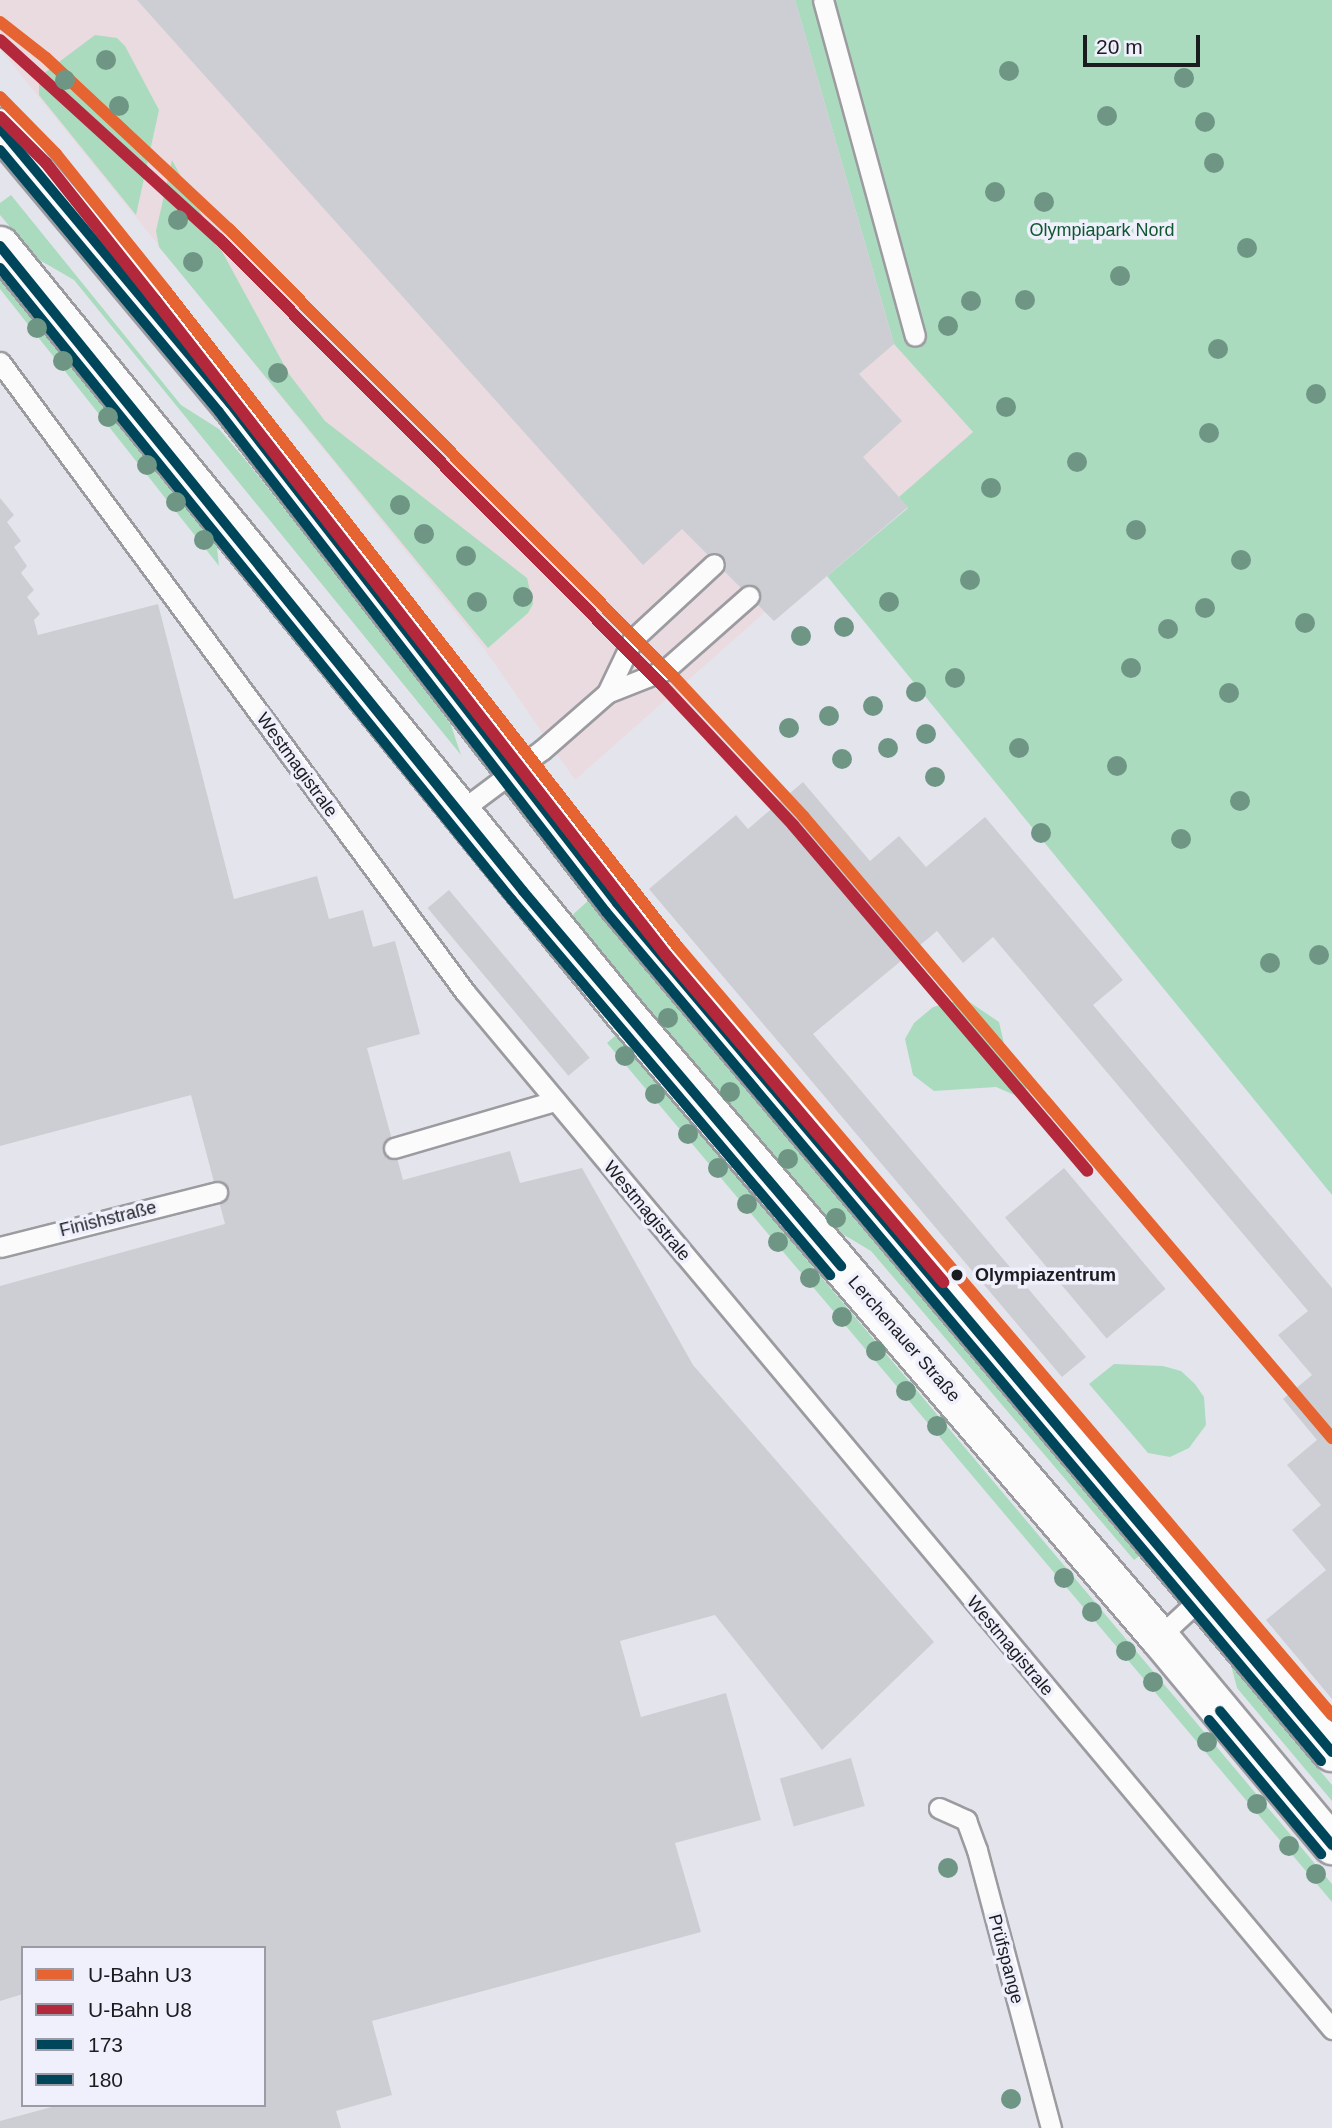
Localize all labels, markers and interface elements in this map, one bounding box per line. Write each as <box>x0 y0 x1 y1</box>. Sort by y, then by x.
scale bar <box>1087 21 1204 65</box>
text: 20 m <box>1096 35 1143 58</box>
park label: Olympiapark Nord <box>1029 219 1175 241</box>
street label: Westmagistrale <box>252 709 342 821</box>
street label: Westmagistrale <box>599 1157 695 1265</box>
street label: Finishstraße <box>57 1197 159 1241</box>
marker: Olympiazentrum <box>945 1263 969 1287</box>
place label: Olympiazentrum <box>975 1264 1116 1286</box>
street label: Lerchenauer Straße <box>843 1272 965 1406</box>
street label: Westmagistrale <box>962 1592 1058 1700</box>
street label: Prüfspange <box>984 1912 1028 2006</box>
legend <box>21 1946 266 2107</box>
text: U-Bahn U3 <box>88 1963 192 1986</box>
text: U-Bahn U8 <box>88 1998 192 2021</box>
text: 173 <box>88 2033 123 2056</box>
text: 180 <box>88 2068 123 2091</box>

